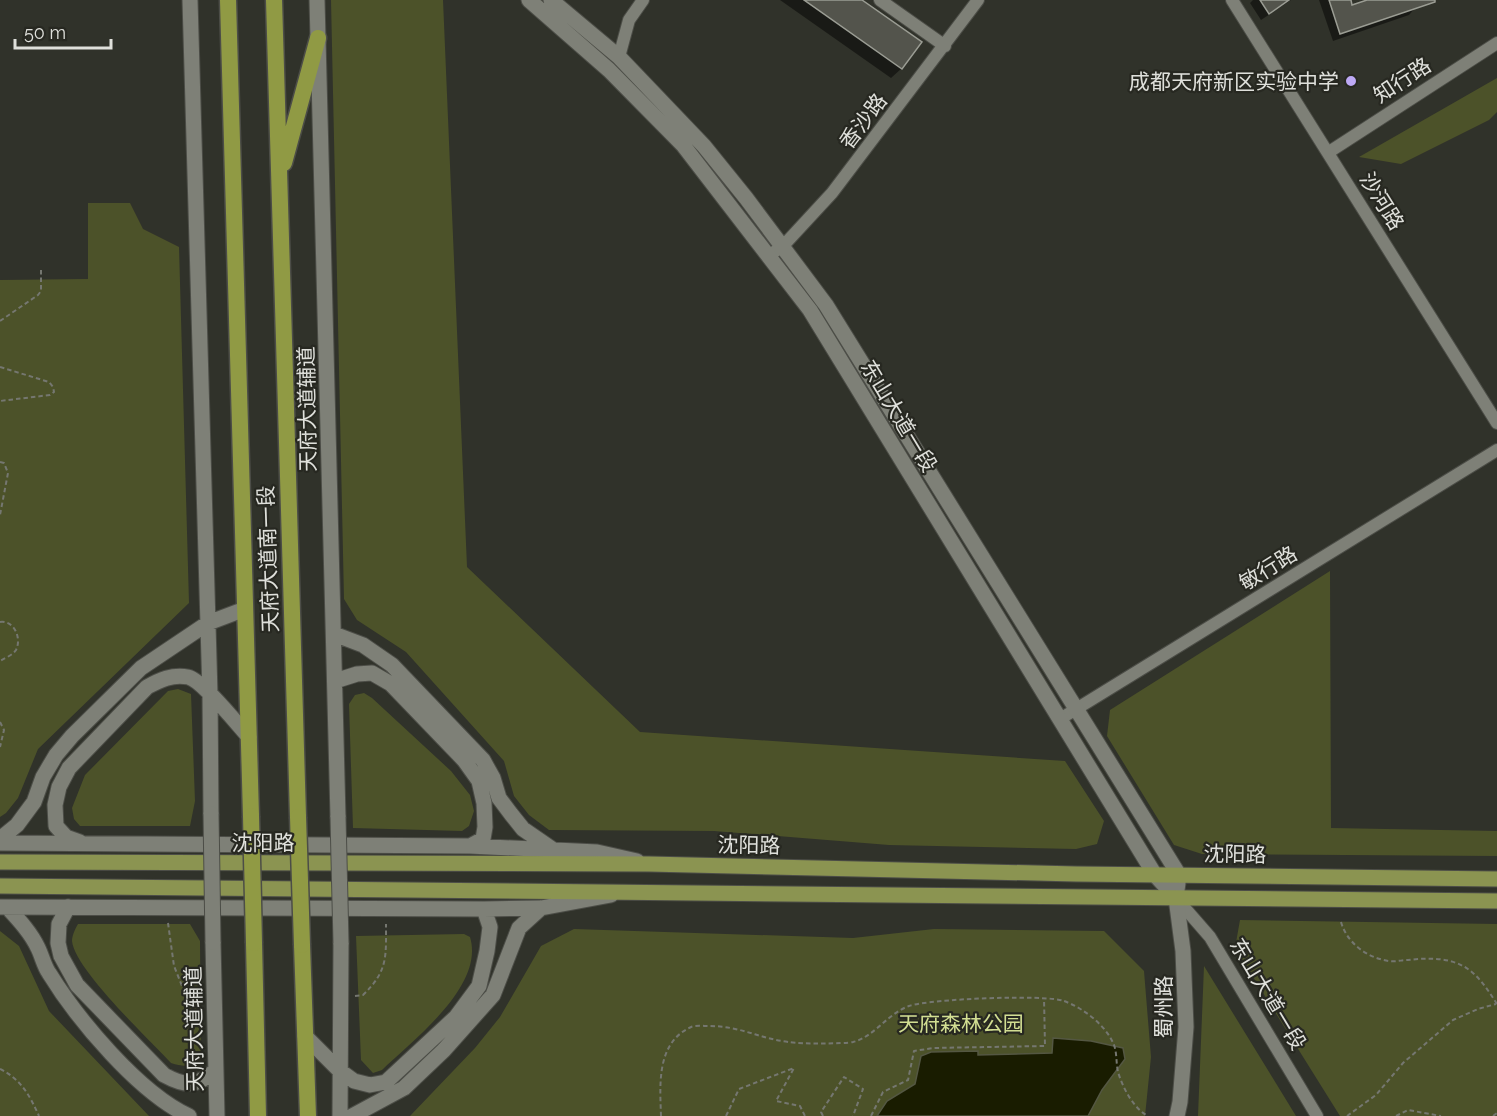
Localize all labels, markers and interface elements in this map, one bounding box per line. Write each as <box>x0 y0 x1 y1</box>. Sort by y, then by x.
scale bar <box>15 12 111 50</box>
text: 50 m <box>24 22 66 43</box>
street label: 知行路 <box>1369 52 1435 108</box>
place label: 成都天府新区实验中学 <box>1129 69 1339 94</box>
marker: 成都天府新区实验中学 <box>1344 74 1358 88</box>
street label: 香沙路 <box>834 88 892 154</box>
street label: 沙河路 <box>1355 168 1409 234</box>
street label: 天府大道辅道 <box>293 346 321 472</box>
street label: 东山大道一段 <box>856 356 942 476</box>
street label: 天府大道南一段 <box>253 485 283 633</box>
street label: 敏行路 <box>1235 541 1301 595</box>
street label: 沈阳路 <box>232 830 295 855</box>
street label: 沈阳路 <box>717 832 781 858</box>
street label: 沈阳路 <box>1203 841 1267 867</box>
street label: 东山大道一段 <box>1225 934 1311 1054</box>
street label: 天府大道辅道 <box>180 966 208 1092</box>
street label: 蜀州路 <box>1151 976 1176 1039</box>
park label: 天府森林公园 <box>898 1011 1024 1036</box>

